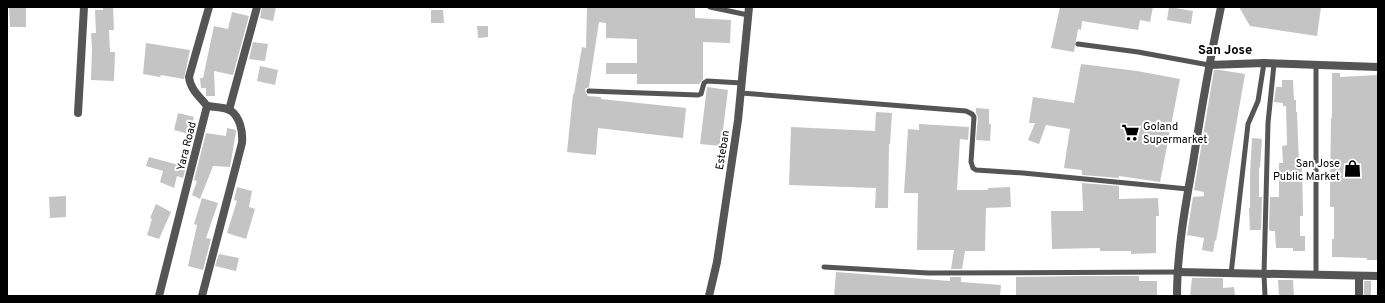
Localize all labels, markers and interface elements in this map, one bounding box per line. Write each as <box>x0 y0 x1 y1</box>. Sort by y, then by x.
district label: San Jose <box>1198 43 1252 59</box>
street label: Yara Road <box>174 120 200 172</box>
place label: Goland Supermarket <box>1143 120 1208 147</box>
supermarket icon: Goland Supermarket <box>1120 122 1140 142</box>
street label: Esteban <box>713 129 733 171</box>
place label: San Jose Public Market <box>1273 157 1340 184</box>
shop icon: San Jose Public Market <box>1343 159 1363 179</box>

